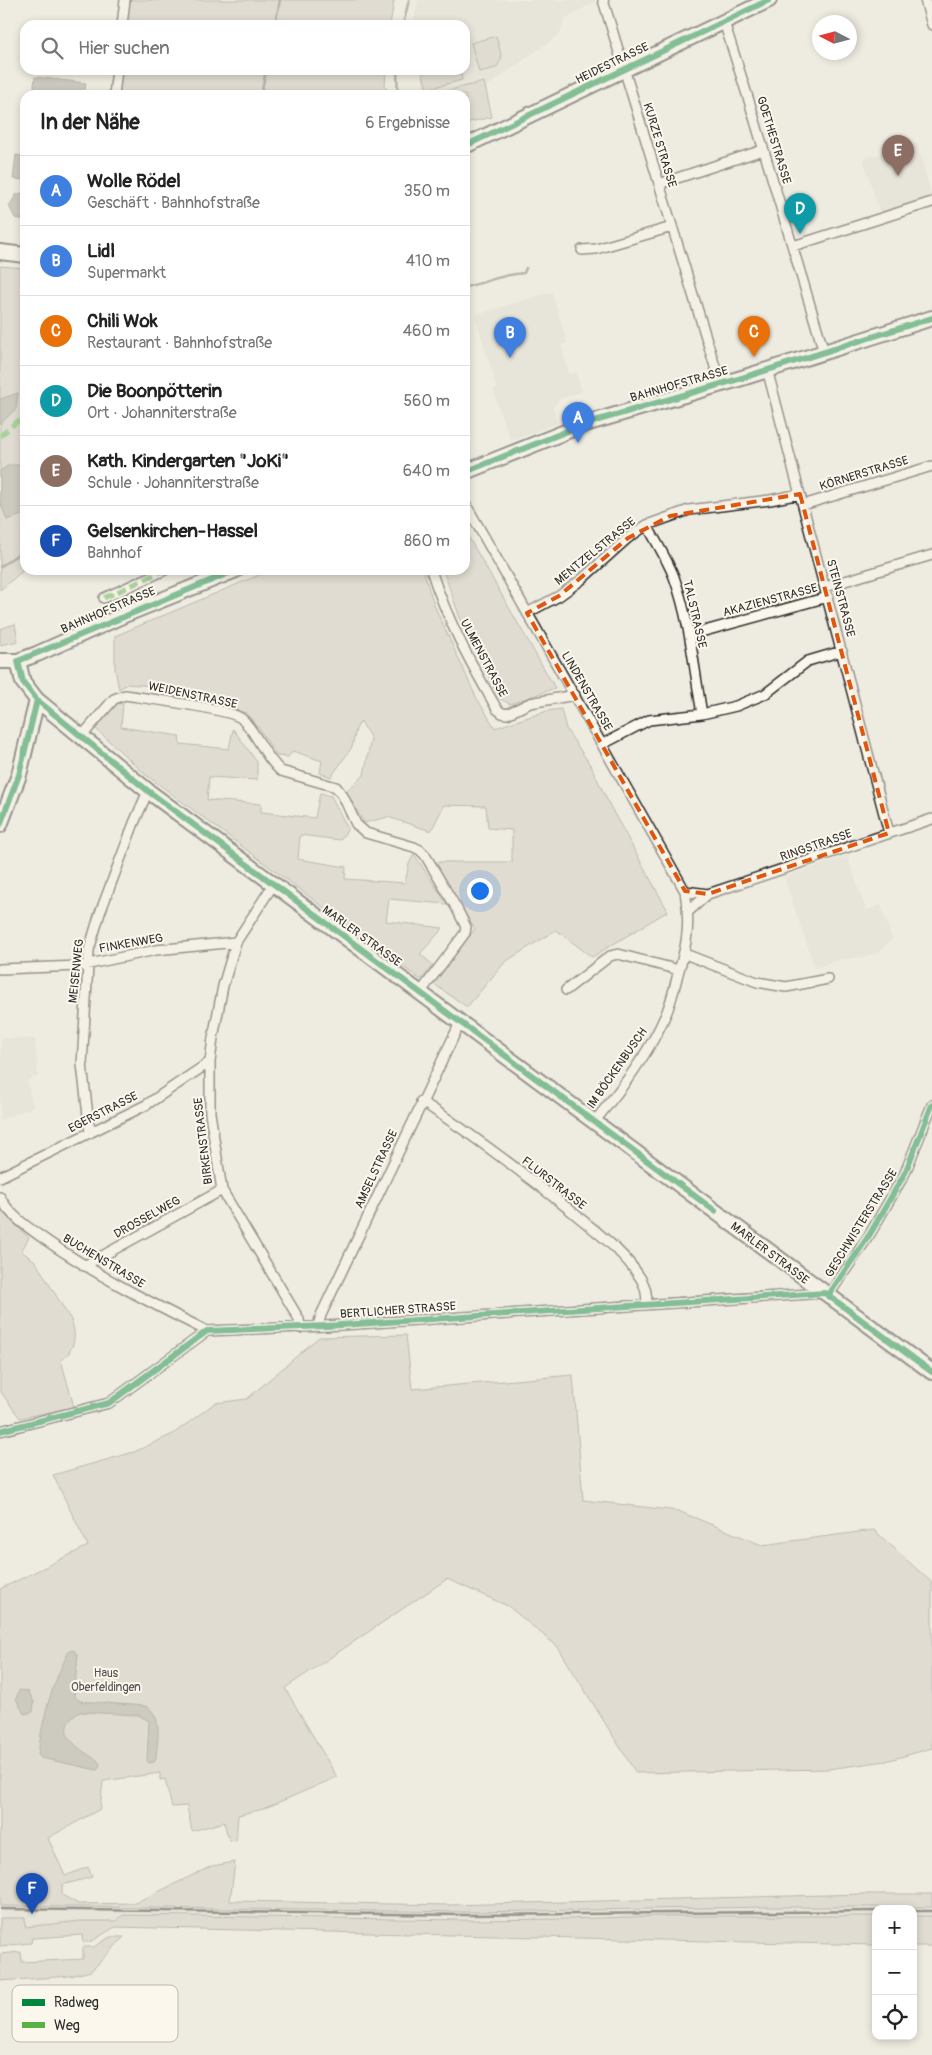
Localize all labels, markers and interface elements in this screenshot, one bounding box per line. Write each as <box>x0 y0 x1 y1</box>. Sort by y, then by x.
north arrow <box>812 15 857 60</box>
search box <box>20 20 470 75</box>
icon: search <box>38 34 66 62</box>
text: Hier suchen <box>78 36 170 60</box>
street label: HEIDESTRASSE <box>573 39 651 88</box>
street label: GOETHESTRASSE <box>753 94 794 186</box>
street label: KURZE STRASSE <box>640 101 680 189</box>
text: In der Nähe <box>40 109 140 136</box>
text: 6 Ergebnisse <box>365 113 450 133</box>
pin: E <box>882 135 914 176</box>
text: Wolle Rödel <box>87 169 181 193</box>
text: A <box>51 181 61 201</box>
text: 350 m <box>404 181 450 201</box>
text: Geschäft · Bahnhofstraße <box>87 193 260 213</box>
pin: D <box>784 193 816 234</box>
text: Lidl <box>87 239 115 263</box>
text: B <box>51 251 61 271</box>
text: 410 m <box>406 251 450 271</box>
text: Supermarkt <box>87 263 166 283</box>
text: Chili Wok <box>87 309 158 333</box>
pin: C <box>738 316 770 357</box>
pin: B <box>494 317 526 358</box>
text: C <box>51 321 61 341</box>
text: 460 m <box>403 321 450 341</box>
text: Restaurant · Bahnhofstraße <box>87 333 272 353</box>
street label: BAHNHOFSTRASSE <box>628 363 730 406</box>
text: Die Boonpötterin <box>87 379 222 403</box>
text: D <box>51 391 61 411</box>
text: 560 m <box>403 391 450 411</box>
pin: A <box>562 402 594 443</box>
text: Ort · Johanniterstraße <box>87 403 237 423</box>
text: Kath. Kindergarten "JoKi" <box>87 449 289 473</box>
street label: KÖRNERSTRASSE <box>818 452 910 494</box>
text: E <box>52 461 60 481</box>
text: 640 m <box>403 461 450 481</box>
text: Schule · Johanniterstraße <box>87 473 259 493</box>
street label: MENTZELSTRASSE <box>552 514 639 589</box>
text: Gelsenkirchen-Hassel <box>87 519 258 543</box>
text: F <box>51 531 61 551</box>
text: 860 m <box>404 531 450 551</box>
text: Bahnhof <box>87 543 143 563</box>
street label: STEINSTRASSE <box>823 558 858 639</box>
street label: TALSTRASSE <box>679 579 710 650</box>
street label: AKAZIENSTRASSE <box>721 581 819 620</box>
street label: BAHNHOFSTRASSE <box>59 584 158 637</box>
street label: ULMENSTRASSE <box>457 616 511 700</box>
street label: LINDENSTRASSE <box>558 649 615 734</box>
street label: WEIDENSTRASSE <box>147 679 239 712</box>
street label: RINGSTRASSE <box>778 826 854 865</box>
your location <box>467 878 493 904</box>
street label: MARLER STRASSE <box>319 903 404 970</box>
street label: FINKENWEG <box>98 930 164 957</box>
street label: MEISENWEG <box>66 938 87 1004</box>
street label: IM BÖCKENBUSCH <box>583 1024 651 1112</box>
street label: EGERSTRASSE <box>66 1089 140 1136</box>
street label: BIRKENSTRASSE <box>191 1097 216 1185</box>
street label: AMSELSTRASSE <box>352 1127 401 1211</box>
street label: FLURSTRASSE <box>519 1154 589 1213</box>
street label: GESCHWISTERSTRASSE <box>822 1166 901 1280</box>
street label: DROSSELWEG <box>111 1193 183 1242</box>
street label: MARLER STRASSE <box>727 1219 812 1288</box>
street label: BUCHENSTRASSE <box>60 1231 147 1292</box>
street label: BERTLICHER STRASSE <box>340 1299 457 1322</box>
park label: Haus Oberfeldingen <box>71 1666 141 1695</box>
pin: F <box>16 1873 48 1914</box>
map controls <box>872 1905 917 2040</box>
button: + <box>872 1905 917 1950</box>
button: − <box>872 1950 917 1995</box>
legend <box>12 1985 178 2042</box>
text: Radweg <box>54 1994 99 2011</box>
button: locate <box>872 1995 917 2040</box>
text: Weg <box>54 2017 80 2034</box>

